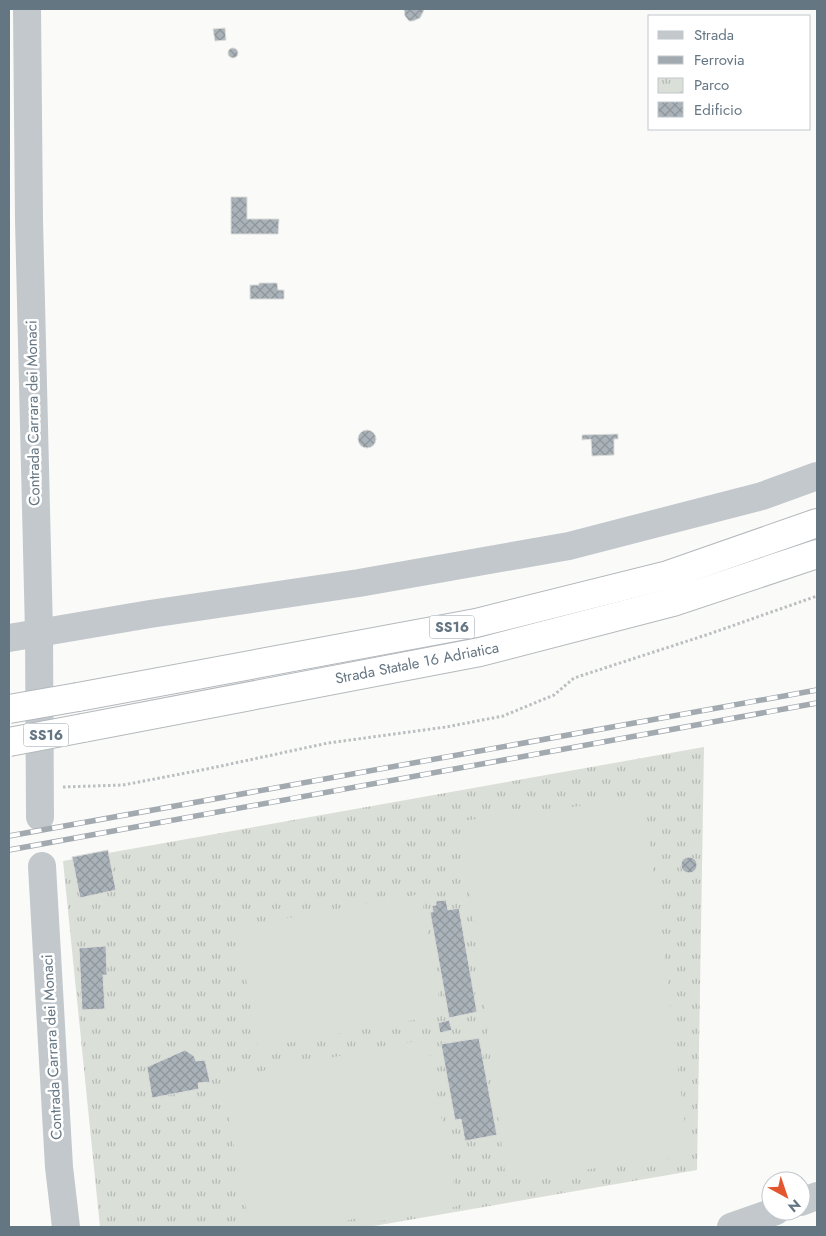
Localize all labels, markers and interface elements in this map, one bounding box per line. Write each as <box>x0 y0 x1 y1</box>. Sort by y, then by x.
legend <box>648 15 811 130</box>
text: Strada <box>694 24 734 46</box>
text: Ferrovia <box>694 49 745 71</box>
text: Parco <box>694 74 729 96</box>
text: Edificio <box>694 99 742 121</box>
street label: Contrada Carrara dei Monaci <box>20 320 46 506</box>
road number: SS16 <box>430 616 474 638</box>
street label: Strada Statale 16 Adriatica <box>333 636 501 690</box>
road number: SS16 <box>23 724 68 746</box>
street label: Contrada Carrara dei Monaci <box>36 954 68 1140</box>
north arrow <box>761 1171 811 1221</box>
text: N <box>784 1195 805 1217</box>

